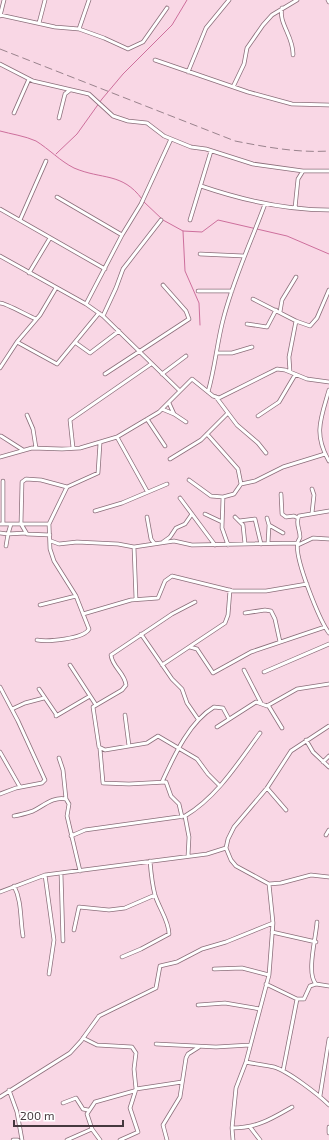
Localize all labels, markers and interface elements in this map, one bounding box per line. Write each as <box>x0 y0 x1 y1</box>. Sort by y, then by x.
scale bar <box>14 1102 123 1128</box>
text: 200 m <box>20 1108 54 1122</box>

